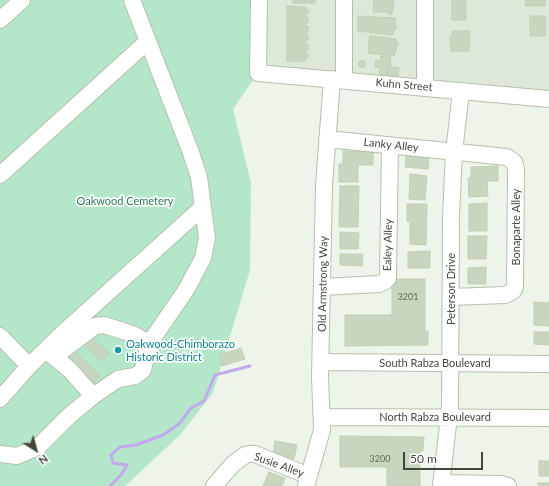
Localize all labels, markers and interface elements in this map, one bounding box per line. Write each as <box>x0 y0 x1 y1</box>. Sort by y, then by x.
street label: Kuhn Street <box>375 76 433 94</box>
street label: Lanky Alley <box>363 136 419 154</box>
street label: Bonaparte Alley <box>509 189 523 265</box>
park label: Oakwood Cemetery <box>77 194 173 208</box>
street label: Ealey Alley <box>381 219 395 271</box>
street label: Old Armstrong Way <box>316 236 330 332</box>
street label: Peterson Drive <box>444 253 458 325</box>
house number: 3201 <box>398 292 418 302</box>
place label: Oakwood-Chimborazo Historic District <box>126 337 235 363</box>
marker: Oakwood-Chimborazo Historic District <box>113 345 123 355</box>
street label: South Rabza Boulevard <box>379 356 491 370</box>
street label: North Rabza Boulevard <box>379 410 491 424</box>
north arrow <box>16 430 56 470</box>
scale bar <box>405 444 485 470</box>
street label: Susie Alley <box>252 450 306 480</box>
text: 50 m <box>410 451 437 466</box>
text: N <box>36 452 51 468</box>
house number: 3200 <box>370 454 390 464</box>

